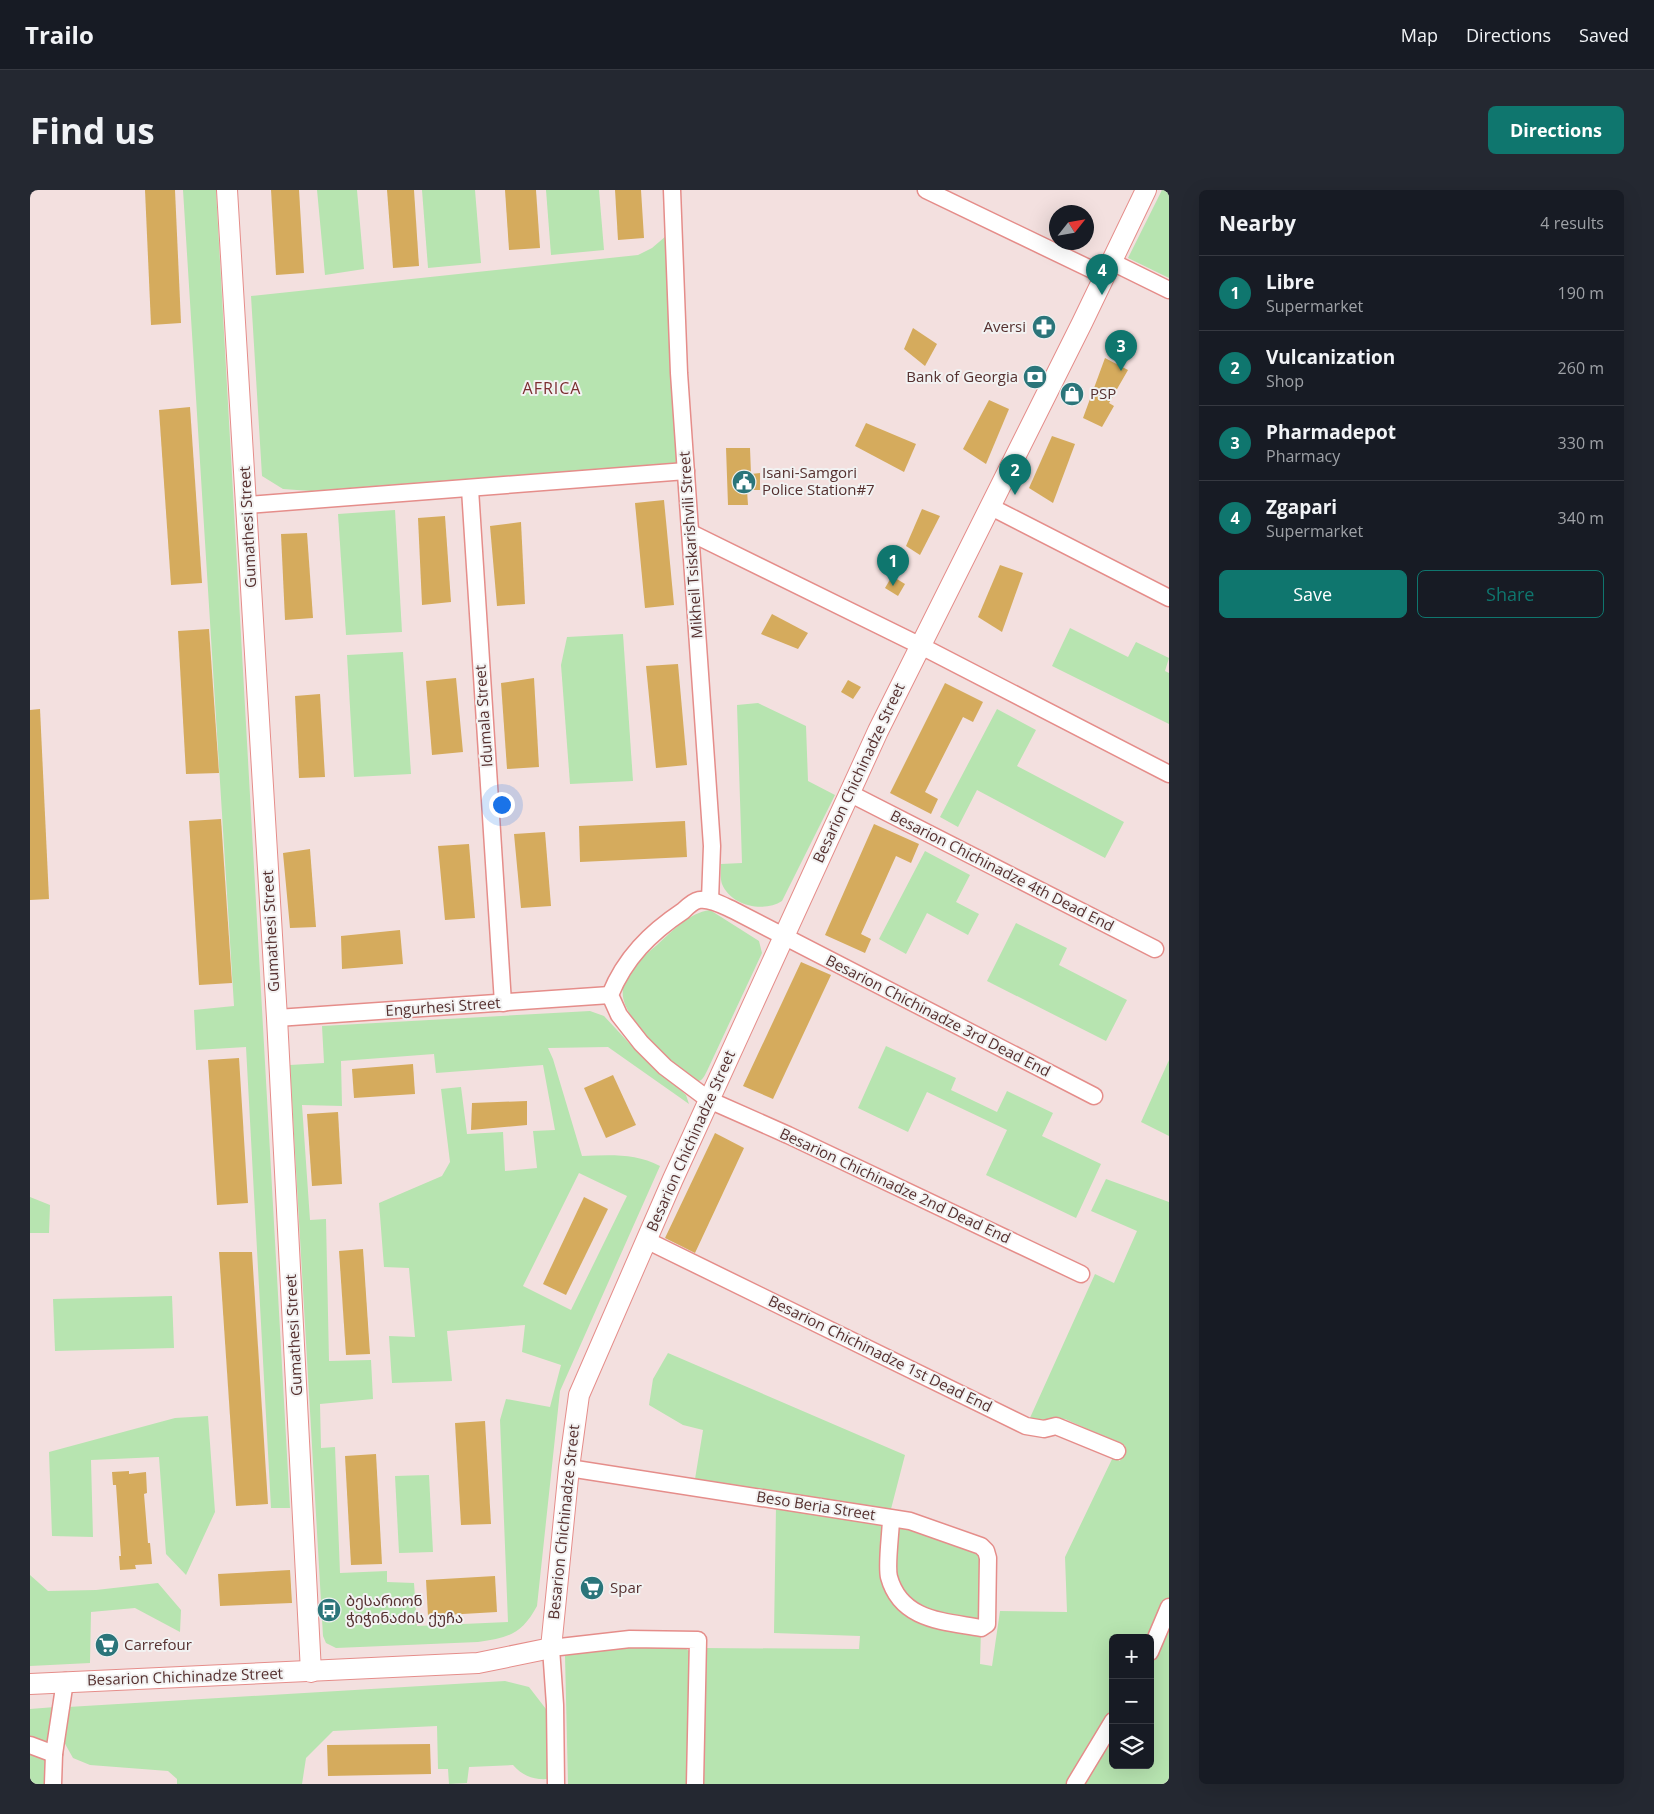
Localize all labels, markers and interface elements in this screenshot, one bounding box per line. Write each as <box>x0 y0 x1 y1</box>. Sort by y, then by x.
text: Trailo <box>25 18 94 51</box>
text: Map <box>1401 23 1438 47</box>
text: Directions <box>1466 23 1551 47</box>
text: Saved <box>1579 23 1629 47</box>
button: Directions <box>1488 106 1624 154</box>
text: Find us <box>30 107 155 154</box>
north arrow <box>1049 205 1094 250</box>
text: Nearby <box>1219 209 1296 237</box>
text: 4 results <box>1540 212 1604 234</box>
pin: 4 <box>1086 254 1118 295</box>
text: Libre <box>1266 269 1314 295</box>
text: 1 <box>1230 282 1240 304</box>
text: 190 m <box>1558 282 1604 304</box>
text: Supermarket <box>1266 295 1363 317</box>
pharmacy icon: Aversi <box>1031 314 1057 340</box>
place label: Aversi <box>984 316 1026 336</box>
pin: 3 <box>1105 330 1137 371</box>
text: Vulcanization <box>1266 344 1395 370</box>
text: 2 <box>1230 357 1240 379</box>
text: 260 m <box>1558 357 1604 379</box>
bank icon: Bank of Georgia <box>1022 364 1048 390</box>
place label: Bank of Georgia <box>906 366 1018 386</box>
text: Shop <box>1266 370 1304 392</box>
district label: AFRICA <box>523 377 581 399</box>
shop icon: PSP <box>1059 381 1085 407</box>
place label: PSP <box>1090 383 1116 403</box>
text: Pharmadepot <box>1266 419 1396 445</box>
text: 3 <box>1230 432 1240 454</box>
text: 330 m <box>1558 432 1604 454</box>
text: Pharmacy <box>1266 445 1340 467</box>
street label: Mikheil Tsiskarishvili Street <box>673 451 707 639</box>
pin: 2 <box>999 454 1031 495</box>
place label: Isani-Samgori Police Station#7 <box>762 462 875 499</box>
street label: Gumathesi Street <box>234 466 260 589</box>
public building icon: Isani-Samgori Police Station#7 <box>731 469 757 495</box>
text: Zgapari <box>1266 494 1337 520</box>
text: 4 <box>1230 507 1240 529</box>
text: 340 m <box>1558 507 1604 529</box>
text: Supermarket <box>1266 520 1363 542</box>
pin: 1 <box>877 545 909 586</box>
button: Save <box>1219 570 1407 618</box>
button: Share <box>1417 570 1604 618</box>
street label: Idumala Street <box>469 664 497 768</box>
street label: Besarion Chichinadze Street <box>808 679 909 866</box>
your location <box>489 792 515 818</box>
street label: Besarion Chichinadze 4th Dead End <box>887 805 1118 935</box>
street label: Gumathesi Street <box>257 870 283 993</box>
street label: Besarion Chichinadze 3rd Dead End <box>823 950 1054 1081</box>
street label: Engurhesi Street <box>385 992 501 1020</box>
street label: Besarion Chichinadze Street <box>641 1047 739 1234</box>
street label: Besarion Chichinadze 2nd Dead End <box>777 1123 1014 1248</box>
street label: Gumathesi Street <box>280 1274 306 1397</box>
street label: Besarion Chichinadze 1st Dead End <box>765 1290 996 1416</box>
street label: Besarion Chichinadze Street <box>543 1423 583 1621</box>
street label: Beso Beria Street <box>755 1486 877 1524</box>
supermarket icon: Spar <box>579 1575 605 1601</box>
place label: Spar <box>610 1577 642 1597</box>
place label: ბესარიონ ჭიჭინაძის ქუჩა <box>346 1590 463 1627</box>
bus stop icon: ბესარიონ ჭიჭინაძის ქუჩა <box>316 1597 342 1623</box>
supermarket icon: Carrefour <box>94 1632 120 1658</box>
place label: Carrefour <box>124 1634 192 1654</box>
map controls <box>1109 1634 1154 1769</box>
button: + <box>1109 1634 1154 1679</box>
street label: Besarion Chichinadze Street <box>87 1663 283 1689</box>
button: − <box>1109 1679 1154 1724</box>
button: layers <box>1109 1724 1154 1769</box>

